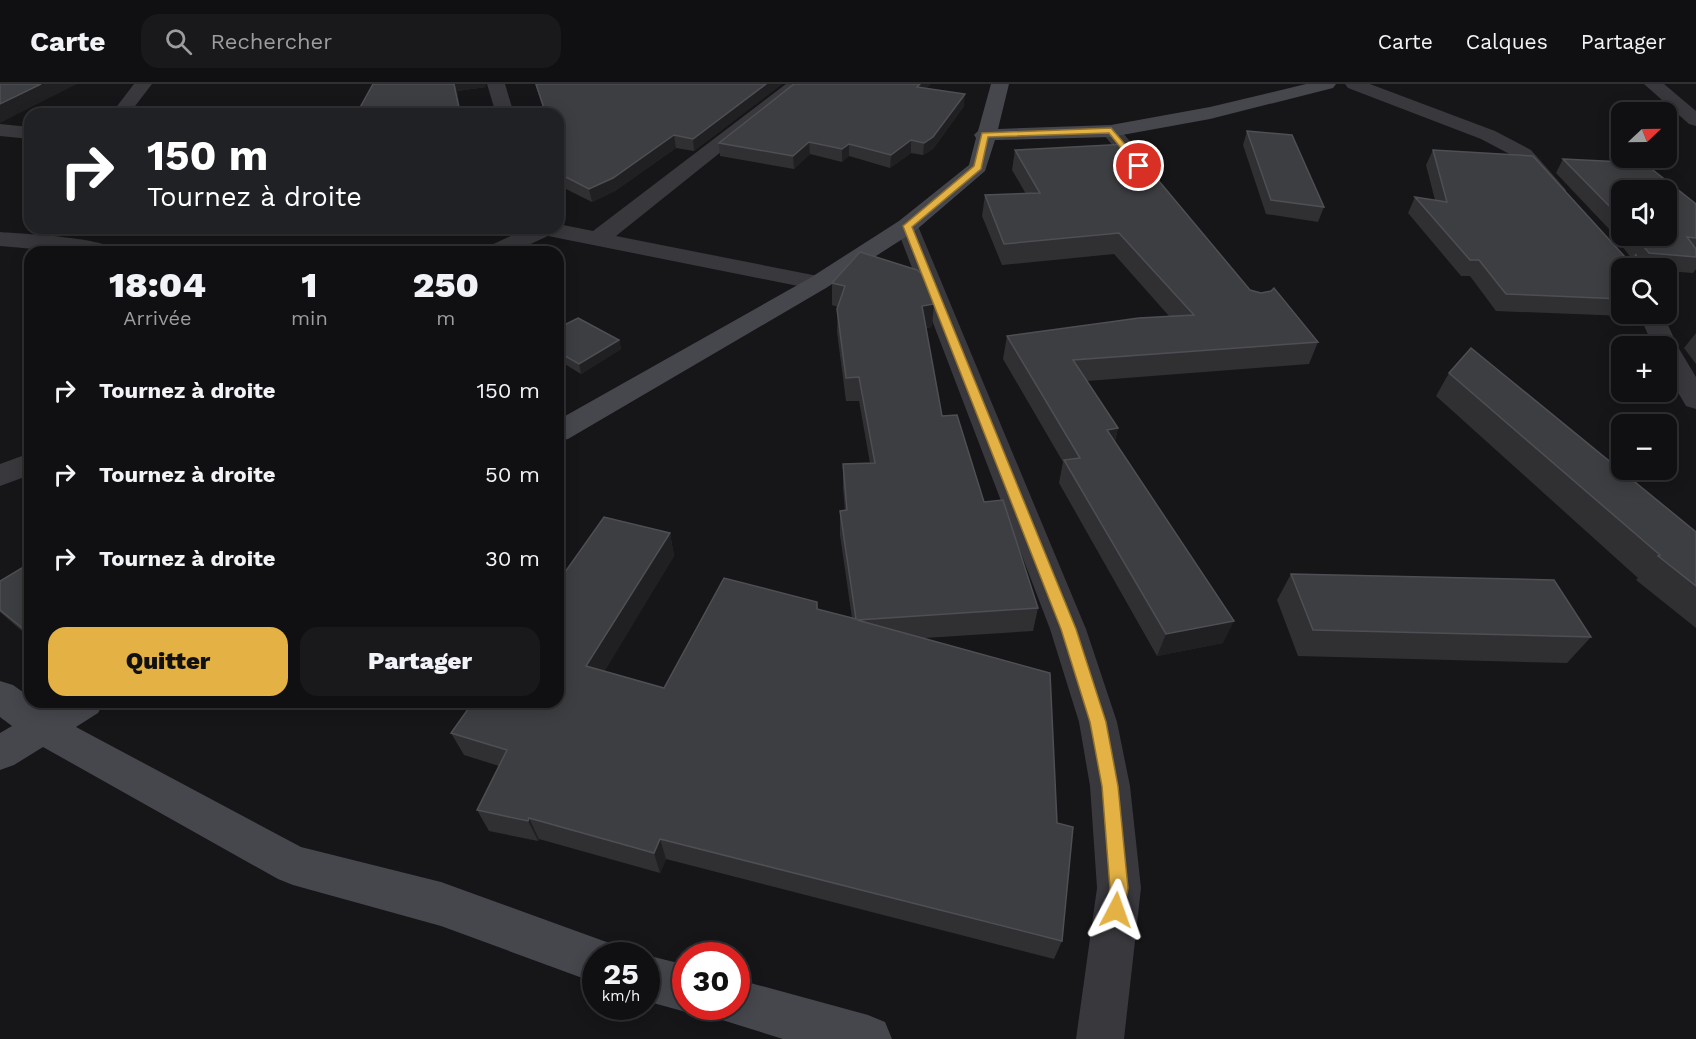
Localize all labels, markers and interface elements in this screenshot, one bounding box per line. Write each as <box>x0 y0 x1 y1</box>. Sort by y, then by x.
search box <box>141 14 561 68</box>
text: Carte <box>30 25 105 58</box>
icon: search <box>162 25 195 58</box>
text: Rechercher <box>210 29 332 54</box>
text: Carte <box>1378 29 1433 54</box>
text: Calques <box>1466 29 1548 54</box>
text: Partager <box>1581 29 1666 54</box>
north arrow <box>1611 102 1677 168</box>
map controls <box>1611 102 1677 480</box>
text: 150 m <box>147 131 268 180</box>
icon: right <box>48 132 126 210</box>
pin <box>1113 140 1164 191</box>
icon: arrive <box>1122 149 1155 182</box>
button: sound <box>1611 180 1677 246</box>
text: Tournez à droite <box>147 181 362 213</box>
button: search <box>1611 258 1677 324</box>
text: 18:04 <box>109 264 206 306</box>
text: 1 <box>301 264 317 306</box>
text: 250 <box>413 264 479 306</box>
text: Arrivée <box>123 306 192 330</box>
text: min <box>291 306 328 330</box>
text: m <box>436 306 455 330</box>
button: + <box>1611 336 1677 402</box>
icon: right <box>48 374 81 407</box>
text: Tournez à droite <box>99 378 276 403</box>
text: 150 m <box>476 378 540 403</box>
button: − <box>1611 414 1677 480</box>
icon: right <box>48 458 81 491</box>
text: Tournez à droite <box>99 462 276 487</box>
text: 50 m <box>485 462 540 487</box>
icon: right <box>48 542 81 575</box>
text: Tournez à droite <box>99 546 276 571</box>
text: 30 m <box>485 546 540 571</box>
button: Quitter <box>48 627 288 696</box>
button: Partager <box>300 627 540 696</box>
position arrow <box>1084 878 1148 942</box>
speed limit sign: 30 <box>672 942 750 1020</box>
text: 25 <box>603 956 639 991</box>
text: km/h <box>602 987 640 1005</box>

